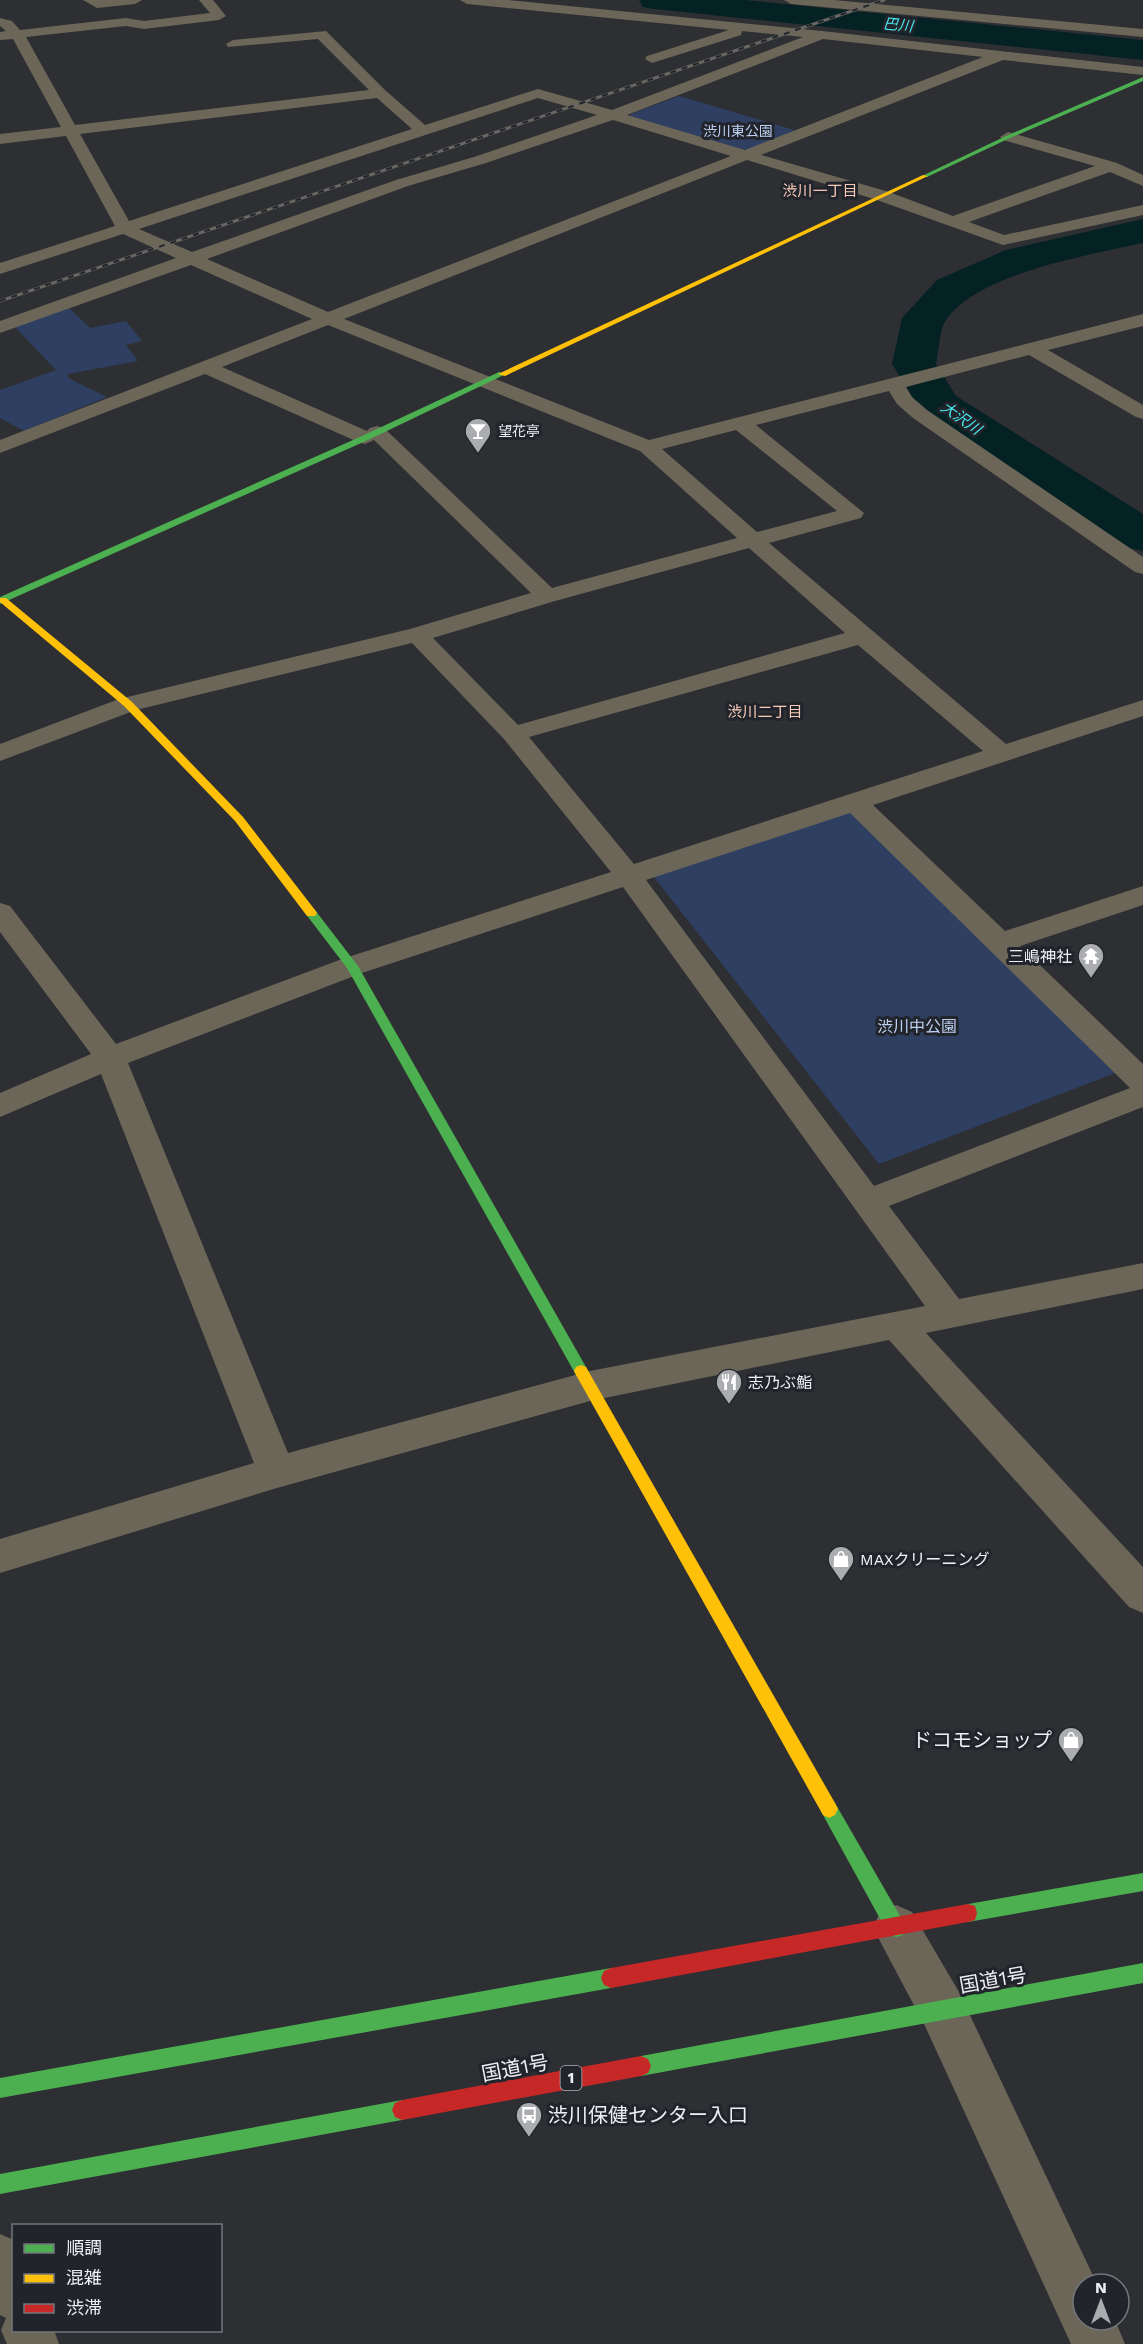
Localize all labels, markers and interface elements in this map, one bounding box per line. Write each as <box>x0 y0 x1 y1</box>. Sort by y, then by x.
water label: 巴川 <box>882 14 916 36</box>
park label: 渋川東公園 <box>703 123 773 139</box>
district label: 渋川一丁目 <box>782 182 858 200</box>
water label: 大沢川 <box>937 398 986 439</box>
bar icon: 望花亭 <box>463 416 493 454</box>
place label: 望花亭 <box>498 423 540 439</box>
district label: 渋川二丁目 <box>727 703 803 721</box>
temple icon: 三嶋神社 <box>1076 941 1106 979</box>
place label: 三嶋神社 <box>1008 947 1072 966</box>
park label: 渋川中公園 <box>877 1017 957 1036</box>
restaurant icon: 志乃ぶ鮨 <box>714 1367 744 1405</box>
place label: 志乃ぶ鮨 <box>748 1373 812 1392</box>
shop icon: MAXクリーニング <box>826 1544 856 1582</box>
place label: MAXクリーニング <box>860 1550 990 1569</box>
shop icon: ドコモショップ <box>1056 1725 1086 1763</box>
place label: ドコモショップ <box>912 1728 1052 1752</box>
street label: 国道1号 <box>958 1962 1028 1998</box>
street label: 国道1号 <box>479 2050 551 2086</box>
road number: 1 <box>560 2066 582 2090</box>
bus stop icon: 渋川保健センター入口 <box>514 2100 544 2138</box>
place label: 渋川保健センター入口 <box>548 2103 748 2127</box>
legend <box>12 2224 222 2332</box>
text: 順調 <box>66 2237 102 2258</box>
text: 混雑 <box>66 2267 102 2288</box>
north arrow <box>1071 2272 1131 2332</box>
text: N <box>1095 2278 1107 2297</box>
text: 渋滞 <box>66 2297 102 2318</box>

